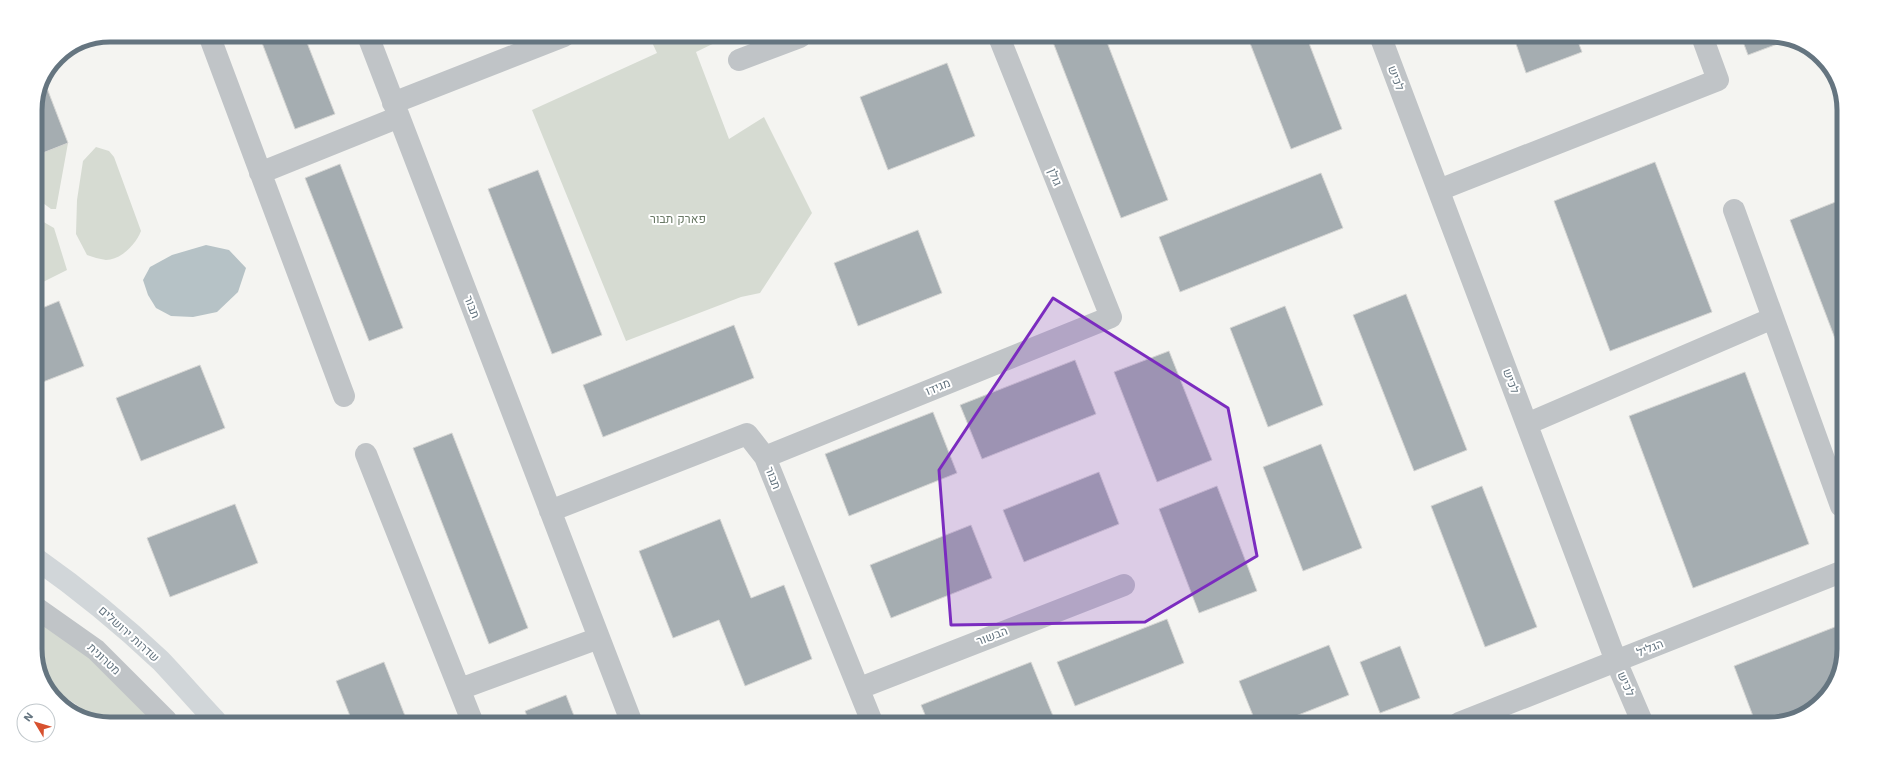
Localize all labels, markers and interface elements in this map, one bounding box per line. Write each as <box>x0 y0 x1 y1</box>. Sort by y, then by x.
street label: לכיש <box>1385 63 1407 93</box>
street label: גולן <box>1045 166 1065 188</box>
park label: פארק תבור <box>650 212 706 226</box>
street label: תבור <box>461 294 483 320</box>
street label: לכיש <box>1500 366 1522 396</box>
street label: מגידו <box>923 376 953 398</box>
street label: תבור <box>762 465 784 491</box>
street label: שדרות ירושלים <box>96 603 162 665</box>
street label: הבשור <box>974 624 1010 648</box>
street label: הגליל <box>1635 636 1665 660</box>
street label: מטרונית <box>85 640 123 678</box>
street label: לכיש <box>1615 669 1637 699</box>
north arrow <box>16 703 56 743</box>
text: N <box>21 710 36 724</box>

